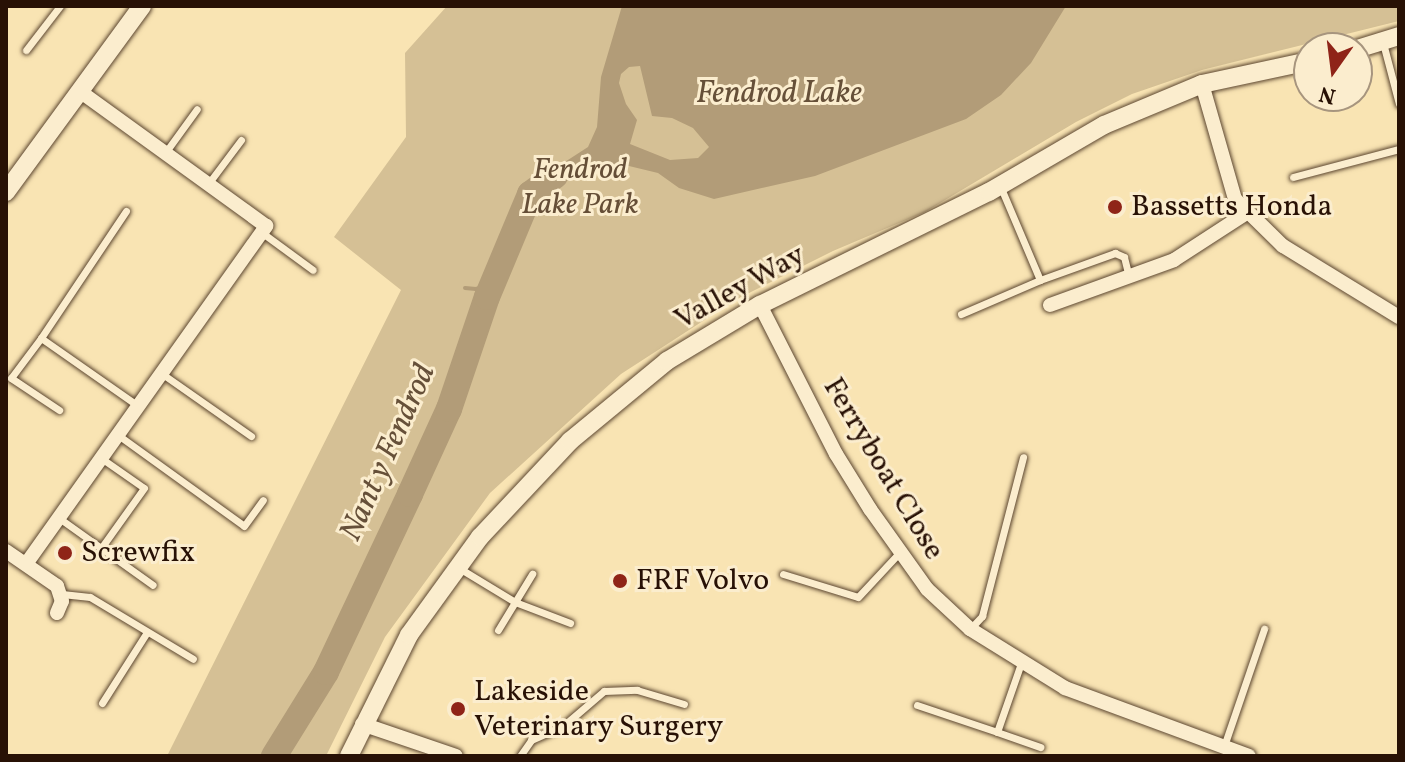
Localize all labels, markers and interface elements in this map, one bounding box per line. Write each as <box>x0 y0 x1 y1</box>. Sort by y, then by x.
north arrow <box>1293 32 1373 112</box>
water label: Fendrod Lake <box>696 75 862 113</box>
text: N <box>1316 77 1339 111</box>
park label: Fendrod Lake Park <box>521 152 639 222</box>
place label: Bassetts Honda <box>1131 189 1332 225</box>
marker: Bassetts Honda <box>1106 198 1124 216</box>
street label: Valley Way <box>668 237 812 339</box>
water label: Nant y Fendrod <box>333 358 445 548</box>
street label: Ferryboat Close <box>815 371 951 567</box>
place label: Screwfix <box>81 535 195 571</box>
marker: Screwfix <box>56 544 74 562</box>
place label: FRF Volvo <box>636 563 770 599</box>
marker: FRF Volvo <box>611 572 629 590</box>
place label: Lakeside Veterinary Surgery <box>474 674 724 744</box>
marker: Lakeside Veterinary Surgery <box>449 700 467 718</box>

